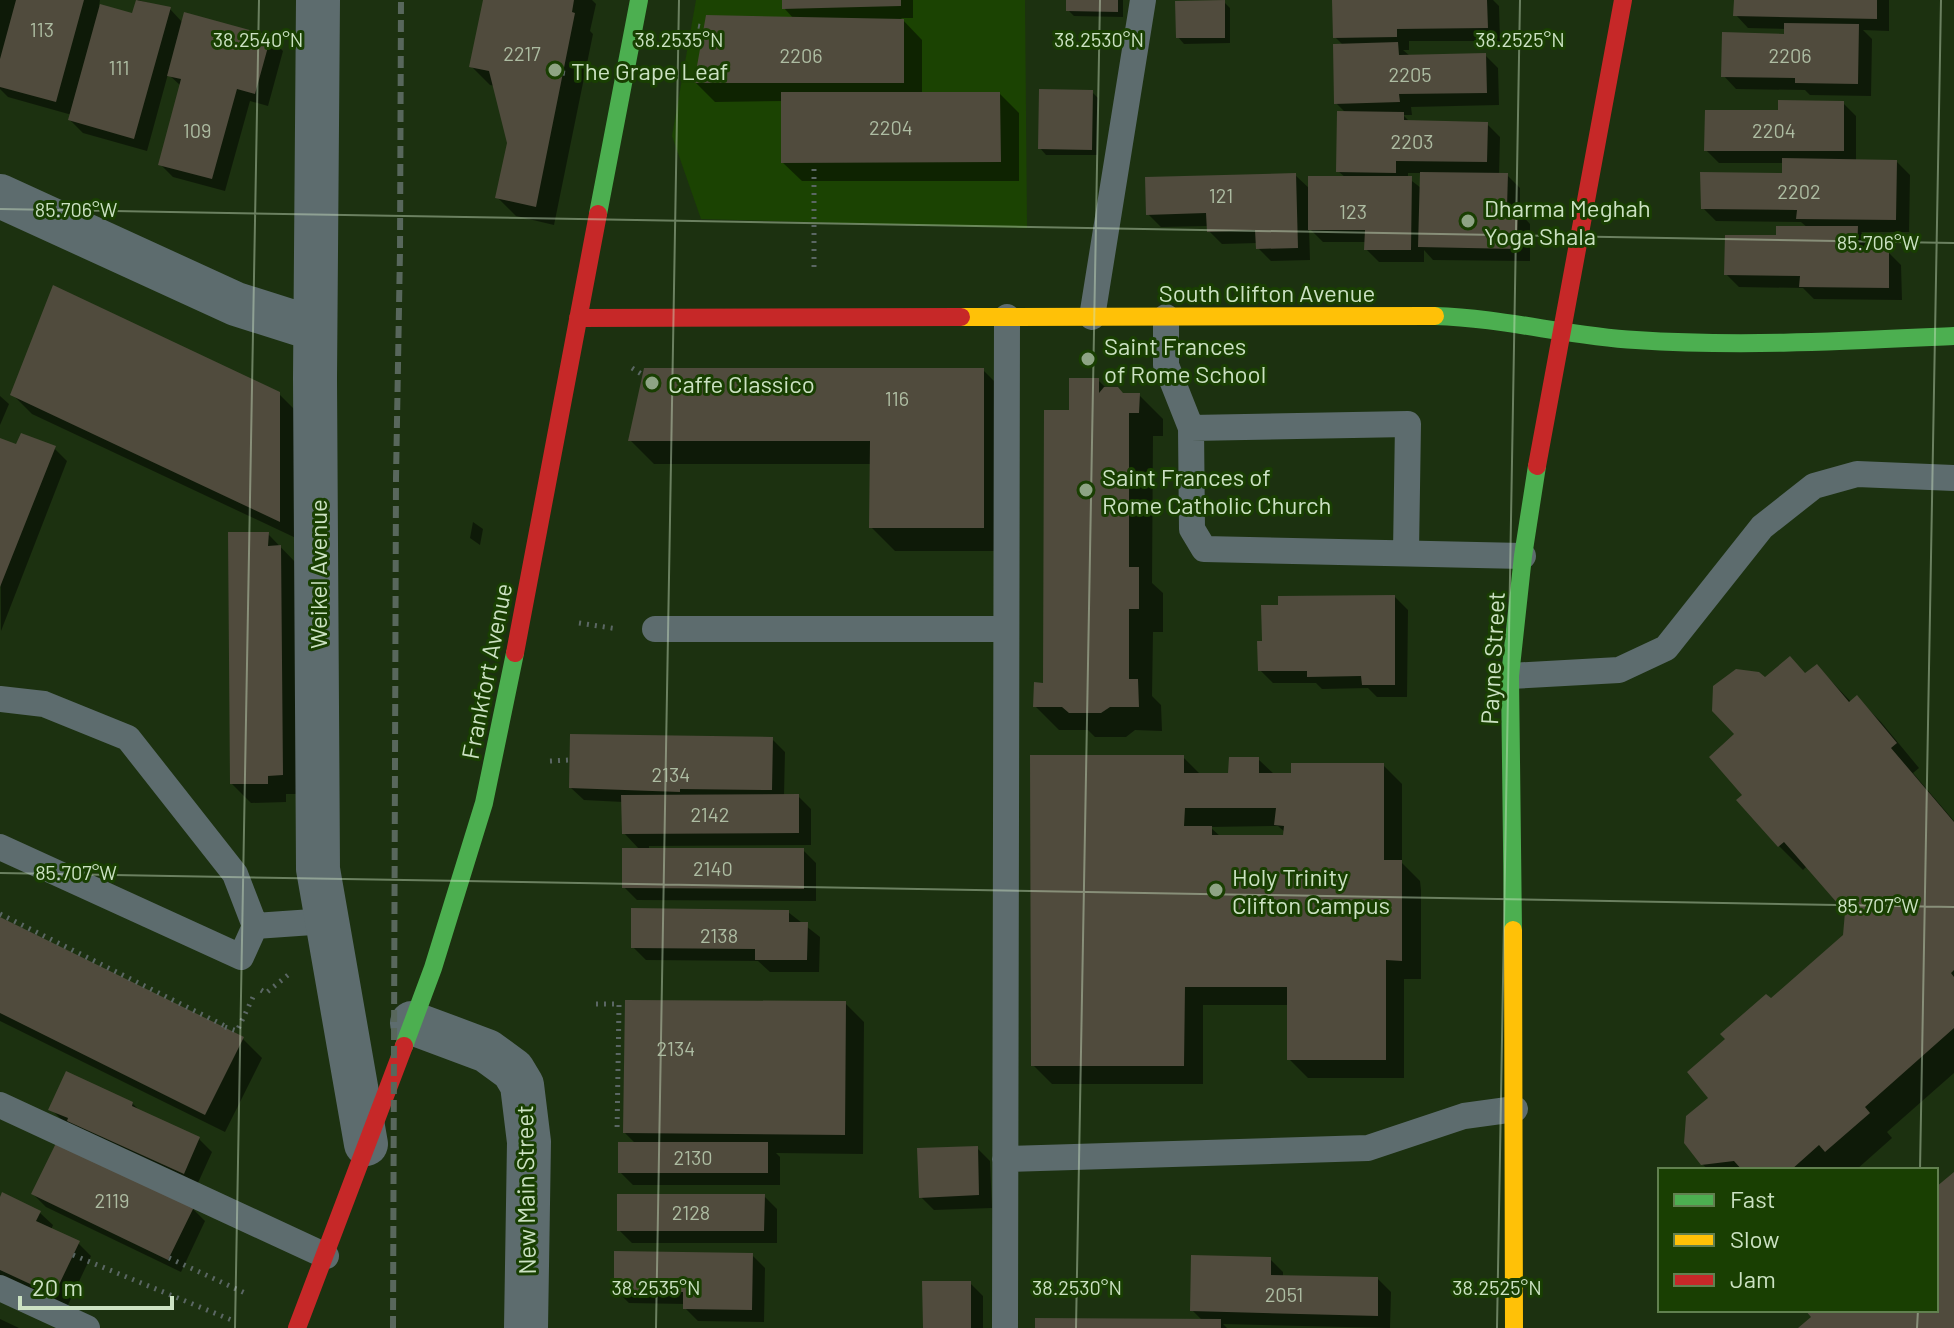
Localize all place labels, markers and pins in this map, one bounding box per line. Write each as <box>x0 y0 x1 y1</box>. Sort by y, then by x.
place label: The Grape Leaf <box>571 56 728 85</box>
marker: The Grape Leaf <box>546 61 564 79</box>
place label: Dharma Meghah Yoga Shala <box>1484 193 1651 250</box>
marker: Dharma Meghah Yoga Shala <box>1459 212 1477 230</box>
place label: Saint Frances of Rome School <box>1104 331 1266 388</box>
marker: Saint Frances of Rome School <box>1079 350 1097 368</box>
place label: Caffe Classico <box>668 369 815 398</box>
marker: Caffe Classico <box>643 374 661 392</box>
place label: Saint Frances of Rome Catholic Church <box>1102 462 1331 519</box>
marker: Saint Frances of Rome Catholic Church <box>1077 481 1095 499</box>
place label: Holy Trinity Clifton Campus <box>1232 862 1390 919</box>
marker: Holy Trinity Clifton Campus <box>1207 881 1225 899</box>

